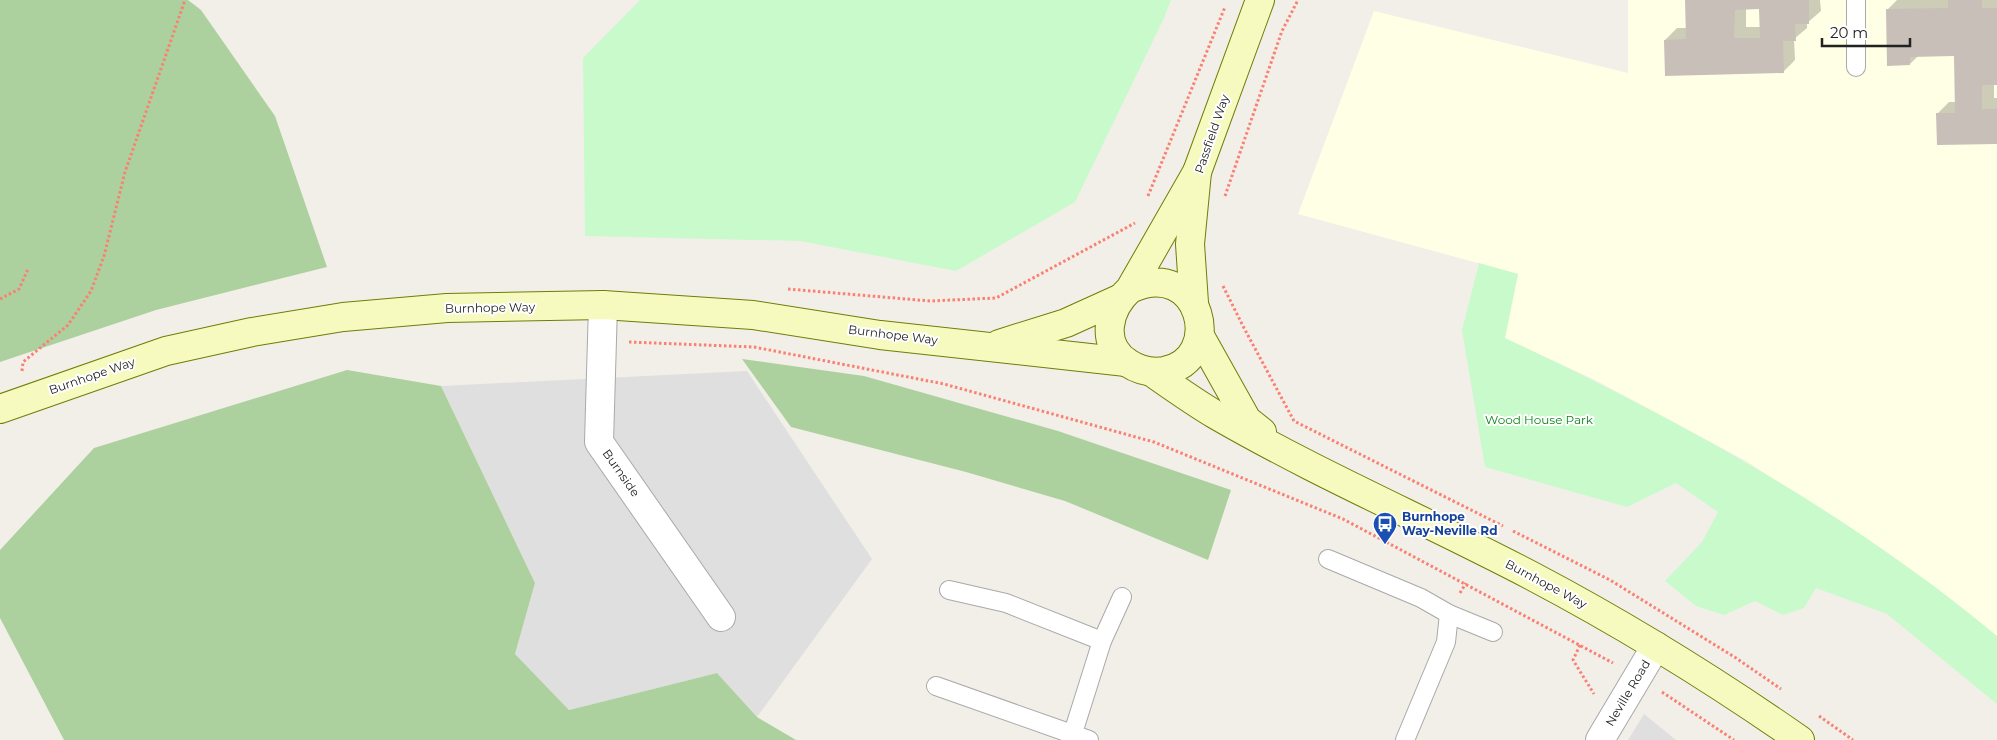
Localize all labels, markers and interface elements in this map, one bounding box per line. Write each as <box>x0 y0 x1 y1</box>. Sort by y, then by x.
scale bar <box>1822 15 1910 47</box>
text: 20 m <box>1830 23 1868 42</box>
street label: Passfield Way <box>1191 92 1232 175</box>
street label: Burnhope Way <box>445 299 536 316</box>
street label: Burnhope Way <box>847 322 939 347</box>
street label: Burnhope Way <box>47 354 137 397</box>
park label: Wood House Park <box>1485 412 1594 427</box>
street label: Burnside <box>600 446 643 499</box>
place label: Burnhope Way-Neville Rd <box>1402 509 1497 538</box>
bus stop icon: Burnhope Way-Neville Rd <box>1372 511 1398 545</box>
street label: Burnhope Way <box>1503 556 1590 612</box>
street label: Neville Road <box>1602 657 1653 729</box>

